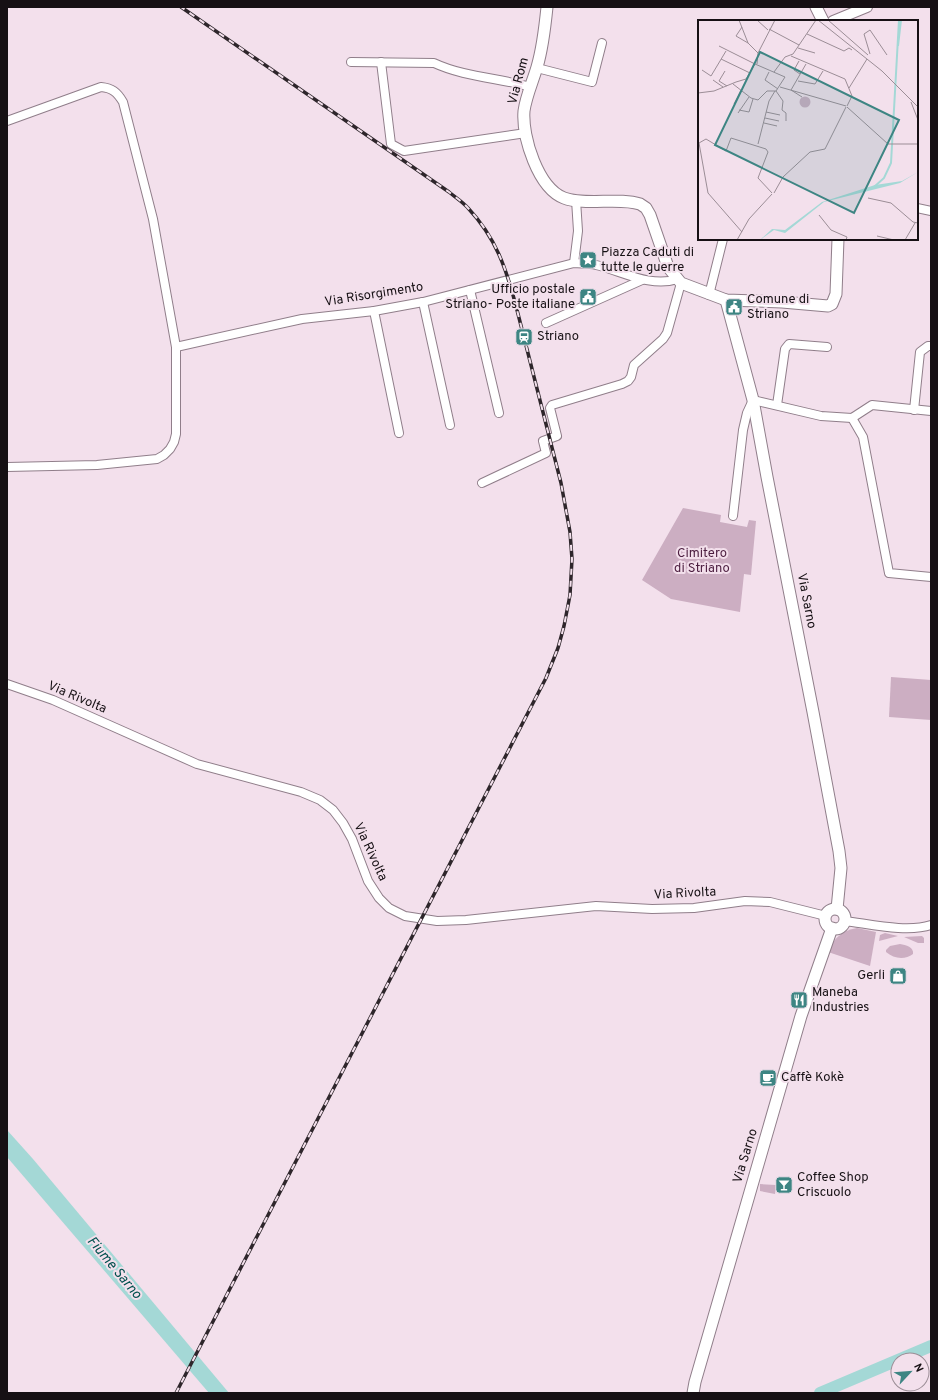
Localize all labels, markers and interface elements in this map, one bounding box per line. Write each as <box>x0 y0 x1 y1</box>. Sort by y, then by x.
inset map <box>698 20 918 240</box>
street label: Via Rom <box>505 56 533 106</box>
place label: Piazza Caduti di tutte le guerre <box>601 245 694 276</box>
place icon: Piazza Caduti di tutte le guerre <box>578 250 598 270</box>
street label: Via Risorgimento <box>324 279 424 311</box>
place label: Ufficio postale Striano- Poste italiane <box>445 282 575 313</box>
public building icon: Ufficio postale Striano- Poste italiane <box>578 287 598 307</box>
place label: Comune di Striano <box>747 292 809 323</box>
public building icon: Comune di Striano <box>724 297 744 317</box>
station icon: Striano <box>514 327 534 347</box>
place label: Striano <box>537 329 579 345</box>
park label: Cimitero di Striano <box>674 546 730 577</box>
street label: Via Sarno <box>793 572 819 630</box>
street label: Via Rivolta <box>45 678 109 718</box>
street label: Via Rivolta <box>350 820 390 884</box>
street label: Via Rivolta <box>653 884 717 904</box>
shop icon: Gerli <box>888 966 908 986</box>
place label: Gerli <box>857 968 885 984</box>
place label: Maneba Industries <box>812 985 869 1016</box>
restaurant icon: Maneba Industries <box>789 990 809 1010</box>
cafe icon: Caffè Kokè <box>758 1068 778 1088</box>
place label: Caffè Kokè <box>781 1070 844 1086</box>
street label: Via Sarno <box>730 1127 762 1185</box>
place label: Coffee Shop Criscuolo <box>797 1170 869 1201</box>
bar icon: Coffee Shop Criscuolo <box>774 1175 794 1195</box>
water label: Fiume Sarno <box>83 1233 145 1303</box>
north arrow <box>890 1352 930 1392</box>
text: N <box>910 1361 926 1375</box>

